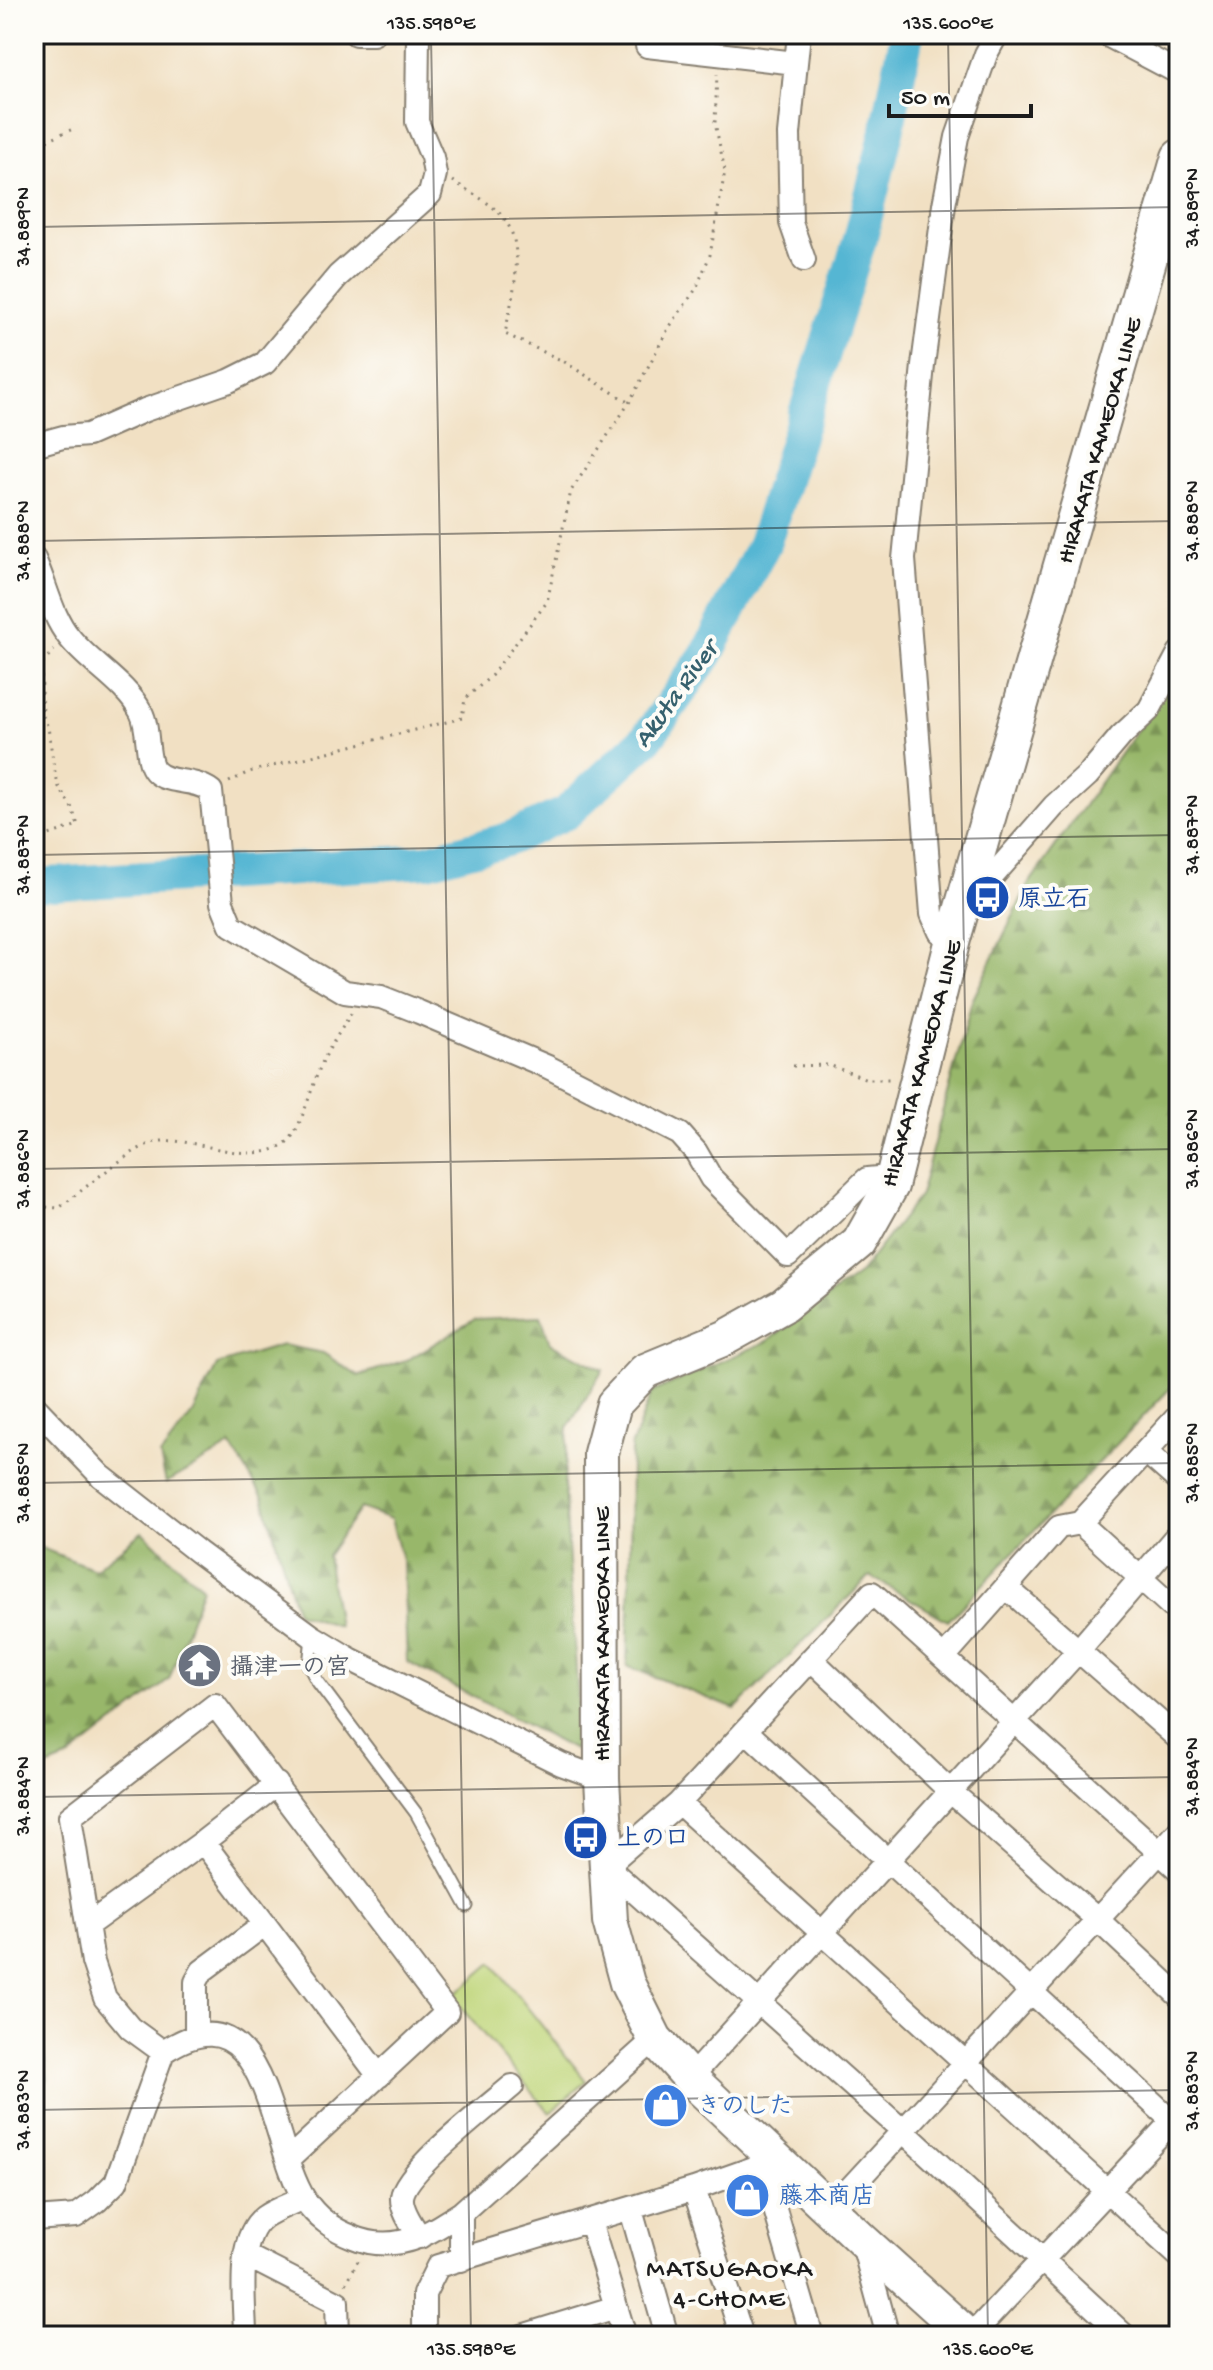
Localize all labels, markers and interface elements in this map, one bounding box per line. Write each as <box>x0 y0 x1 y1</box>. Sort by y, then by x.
text: 135.598°E <box>386 14 477 37</box>
text: 135.600°E <box>902 14 994 37</box>
scale bar <box>889 68 1031 118</box>
text: 50 m <box>901 85 950 114</box>
text: 34.889°N <box>1183 168 1206 249</box>
text: 34.889°N <box>14 187 37 268</box>
street label: HIRAKATA KAMEOKA LINE <box>1052 314 1151 567</box>
text: 34.888°N <box>1183 480 1206 563</box>
text: 34.888°N <box>14 500 37 583</box>
water label: Akuta River <box>629 633 729 755</box>
text: 34.887°N <box>1183 795 1206 876</box>
text: 34.887°N <box>14 815 37 896</box>
bus stop icon: 原立石 <box>963 874 1011 922</box>
place label: 原立石 <box>1018 886 1090 916</box>
street label: HIRAKATA KAMEOKA LINE <box>876 936 971 1190</box>
text: 34.886°N <box>1183 1109 1206 1190</box>
text: 34.886°N <box>14 1129 37 1210</box>
text: 34.885°N <box>1183 1423 1206 1504</box>
text: 34.885°N <box>14 1443 37 1524</box>
street label: HIRAKATA KAMEOKA LINE <box>590 1506 619 1761</box>
temple icon: 攝津一の宮 <box>175 1642 223 1690</box>
place label: 攝津一の宮 <box>230 1654 350 1684</box>
text: 34.884°N <box>1183 1737 1206 1818</box>
text: 34.884°N <box>14 1756 37 1837</box>
bus stop icon: 上の口 <box>562 1813 610 1861</box>
place label: 上の口 <box>617 1826 689 1855</box>
text: 34.883°N <box>1183 2051 1206 2132</box>
text: 34.883°N <box>14 2070 37 2151</box>
shop icon: きのした <box>642 2081 690 2129</box>
place label: きのした <box>697 2094 793 2123</box>
shop icon: 藤本商店 <box>724 2171 772 2219</box>
place label: 藤本商店 <box>779 2183 875 2213</box>
district label: MATSUGAOKA 4-CHOME <box>646 2256 814 2317</box>
text: 135.598°E <box>426 2340 517 2363</box>
text: 135.600°E <box>942 2340 1034 2363</box>

